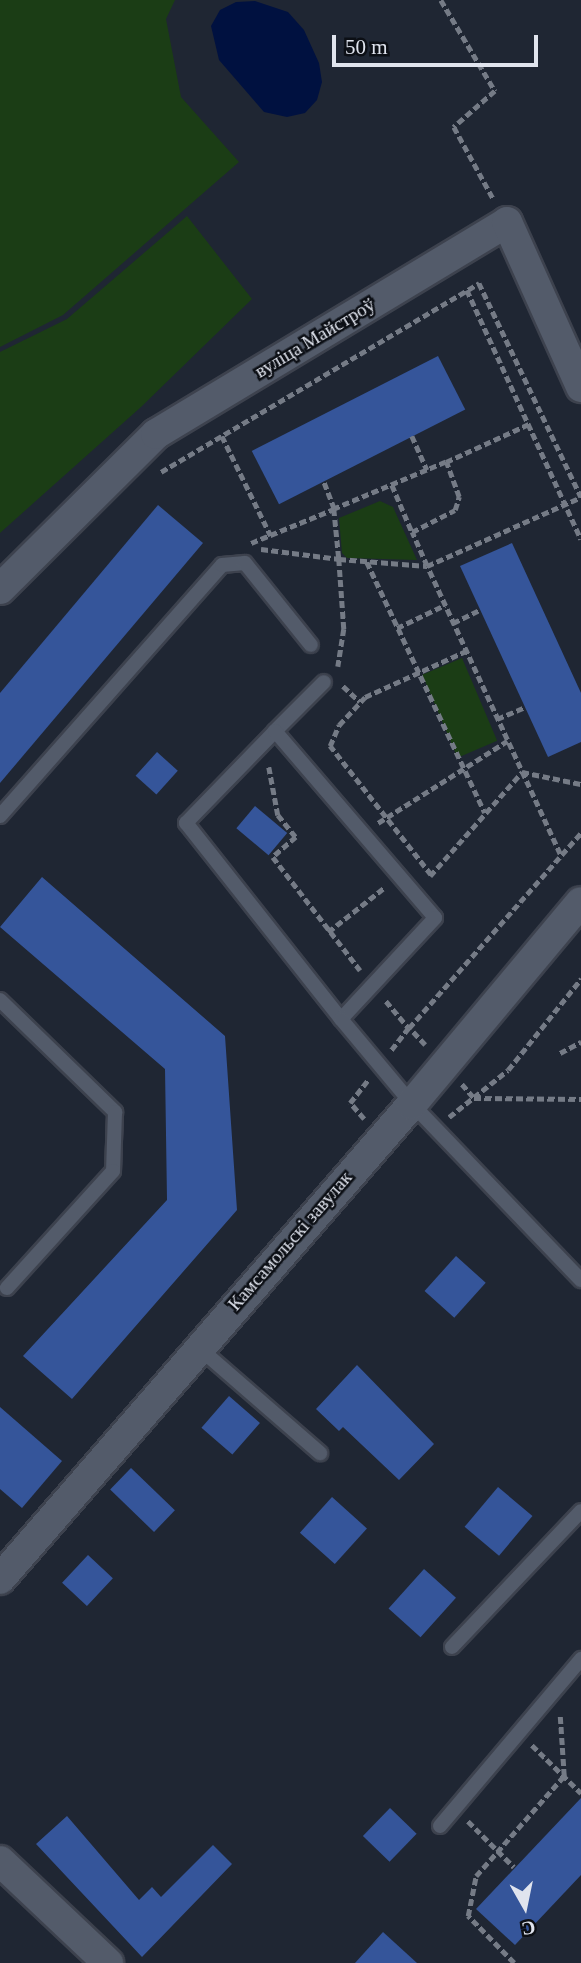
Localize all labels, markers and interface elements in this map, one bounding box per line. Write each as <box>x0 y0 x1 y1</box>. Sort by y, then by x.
scale bar <box>336 21 542 65</box>
text: 50 m <box>345 35 388 59</box>
street label: вуліца Майстроў <box>251 293 379 383</box>
street label: Камсамольскі завулак <box>223 1167 357 1315</box>
north arrow <box>490 1872 560 1942</box>
text: С <box>520 1917 537 1940</box>

